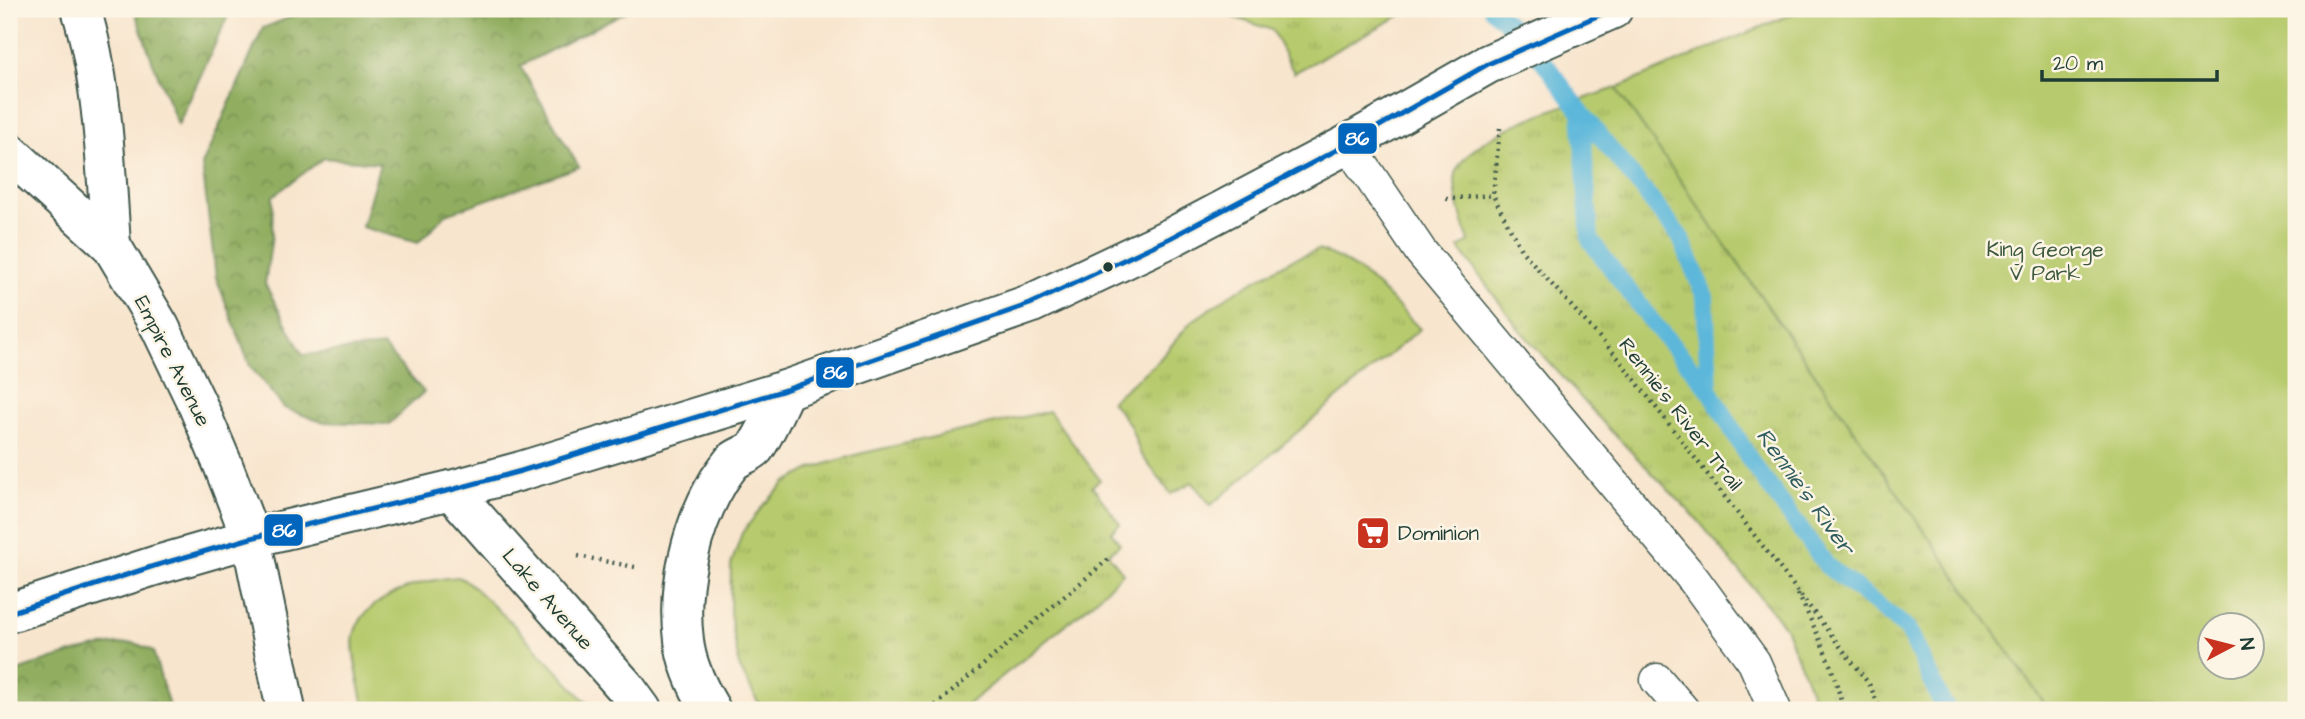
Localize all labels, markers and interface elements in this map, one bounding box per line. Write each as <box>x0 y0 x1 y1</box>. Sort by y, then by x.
scale bar <box>2042 38 2218 82</box>
text: 20 m <box>2053 49 2104 78</box>
line badge: 86 <box>1337 122 1378 155</box>
text: 86 <box>1345 126 1369 153</box>
park label: King George V Park <box>1986 235 2104 288</box>
unlabelled marker <box>1101 260 1115 274</box>
street label: Empire Avenue <box>126 291 218 432</box>
street label: Rennie's River Trail <box>1612 332 1749 497</box>
line badge: 86 <box>815 356 855 389</box>
text: 86 <box>823 360 847 387</box>
water label: Rennie's River <box>1748 422 1863 563</box>
line badge: 86 <box>263 513 304 547</box>
supermarket icon: Dominion <box>1354 514 1392 552</box>
text: 86 <box>272 518 296 545</box>
place label: Dominion <box>1398 519 1479 548</box>
street label: Lake Avenue <box>495 542 600 656</box>
north arrow <box>2196 610 2266 680</box>
text: N <box>2232 637 2261 652</box>

